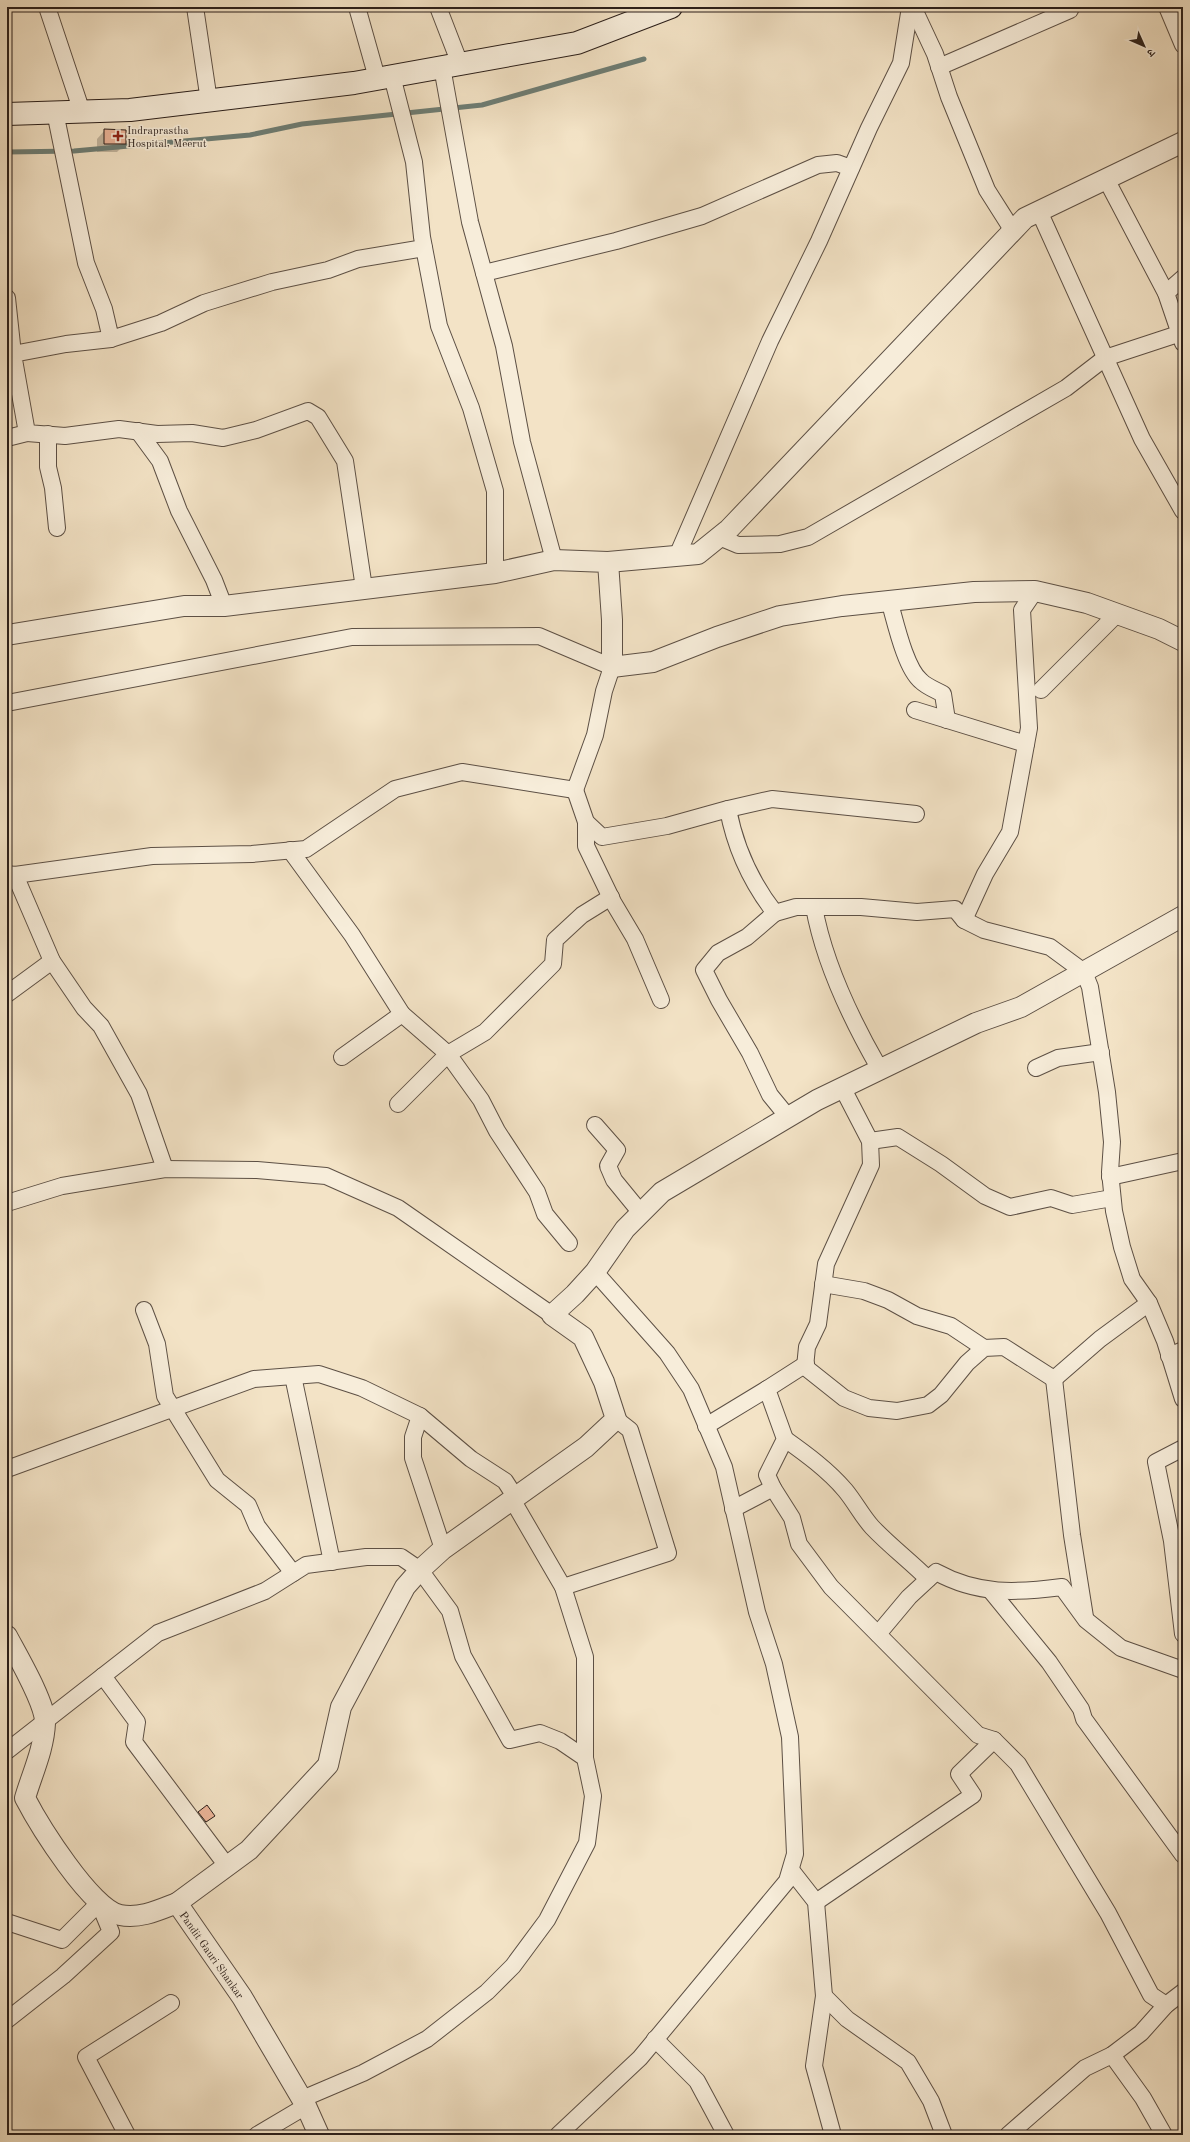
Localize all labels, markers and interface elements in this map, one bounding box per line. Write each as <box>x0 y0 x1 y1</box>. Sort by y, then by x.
north arrow <box>1124 26 1164 66</box>
text: उ <box>1143 45 1157 59</box>
place label: Indraprastha Hospital, Meerut <box>127 126 207 150</box>
marker: Indraprastha Hospital, Meerut <box>112 130 124 142</box>
street label: Pandit Gauri Shankar <box>177 1910 245 2002</box>

